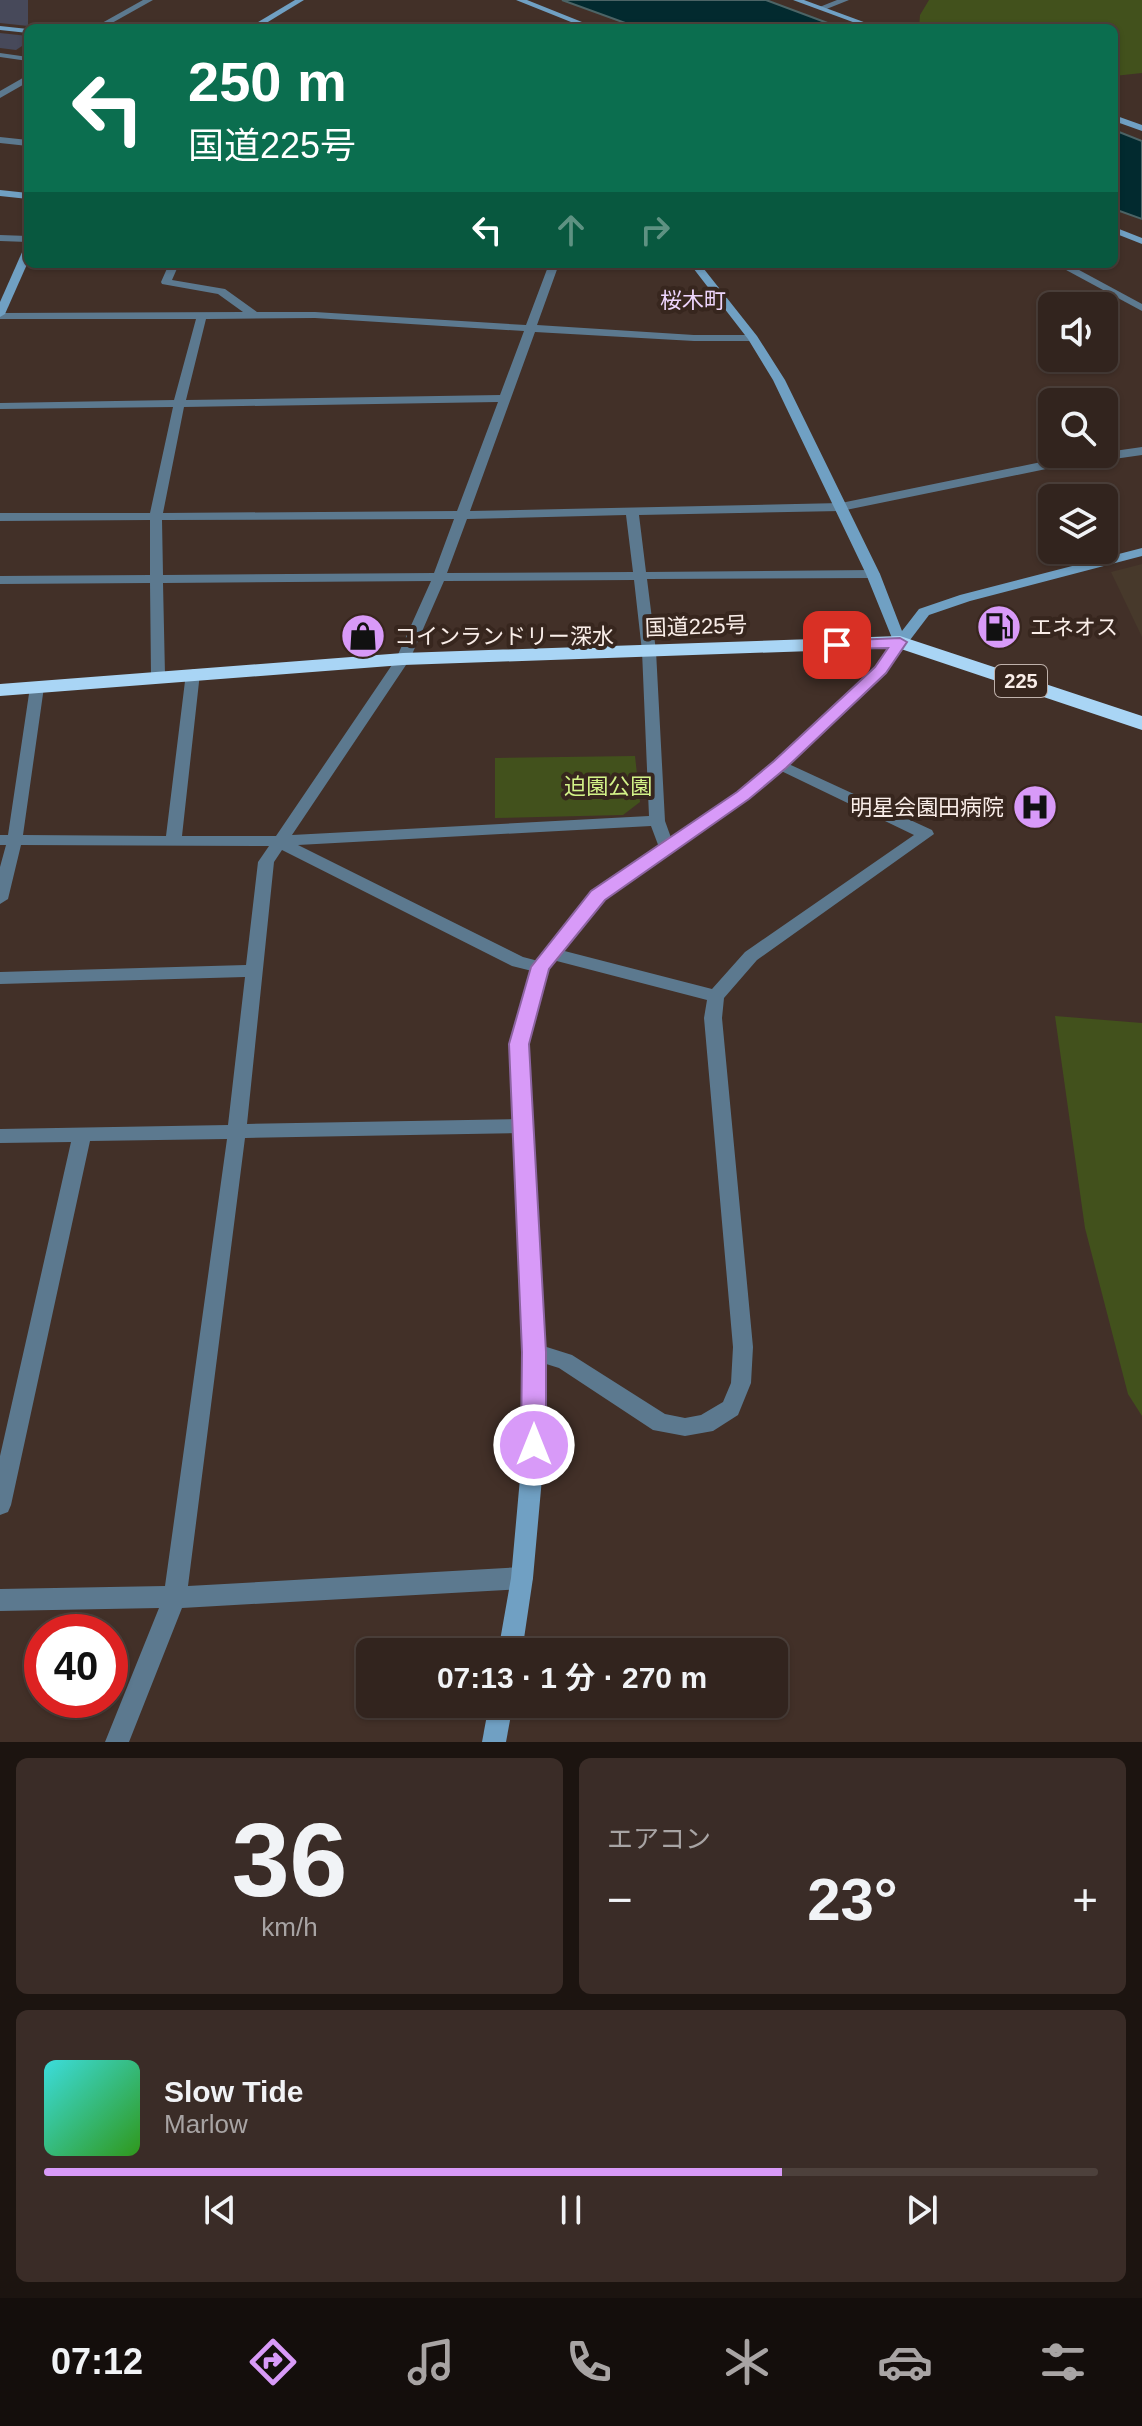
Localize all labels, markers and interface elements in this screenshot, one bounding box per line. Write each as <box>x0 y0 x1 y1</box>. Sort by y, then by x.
text: 250 m <box>188 50 347 113</box>
icon: left <box>56 56 160 160</box>
text: 国道225号 <box>188 125 356 166</box>
icon: left <box>465 208 509 252</box>
icon: ahead <box>549 208 593 252</box>
icon: right <box>633 208 677 252</box>
district label: 桜木町 <box>660 288 726 313</box>
map controls <box>1038 292 1118 564</box>
button: sound <box>1038 292 1118 372</box>
button: search <box>1038 388 1118 468</box>
button: layers <box>1038 484 1118 564</box>
fuel station icon: エネオス <box>975 603 1023 651</box>
pin <box>803 611 871 679</box>
shop icon: コインランドリー深水 <box>339 612 387 660</box>
street label: 国道225号 <box>644 612 748 641</box>
place label: エネオス <box>1030 615 1118 640</box>
icon: arrive <box>815 623 859 667</box>
place label: コインランドリー深水 <box>394 624 614 649</box>
road number: 225 <box>995 665 1047 697</box>
park label: 迫園公園 <box>564 774 652 799</box>
hospital icon: 明星会園田病院 <box>1011 783 1059 831</box>
place label: 明星会園田病院 <box>850 795 1004 820</box>
position arrow <box>492 1403 576 1487</box>
speed limit sign: 40 <box>24 1614 128 1718</box>
text: 07:13 · 1 分 · 270 m <box>437 1661 707 1694</box>
text: 36 <box>232 1802 347 1918</box>
text: エアコン <box>607 1824 711 1854</box>
text: 23° <box>807 1866 898 1933</box>
text: − <box>607 1875 633 1924</box>
text: + <box>1072 1875 1098 1924</box>
text: km/h <box>261 1912 318 1942</box>
text: Slow Tide <box>164 2075 303 2108</box>
text: Marlow <box>164 2109 248 2139</box>
icon: previous <box>198 2188 242 2232</box>
icon: pause <box>549 2188 593 2232</box>
icon: next <box>900 2188 944 2232</box>
icon: directions <box>245 2334 301 2390</box>
icon: music <box>403 2334 459 2390</box>
icon: phone <box>561 2334 617 2390</box>
icon: climate <box>719 2334 775 2390</box>
icon: car <box>877 2334 933 2390</box>
icon: filters <box>1035 2334 1091 2390</box>
text: 07:12 <box>51 2341 143 2382</box>

